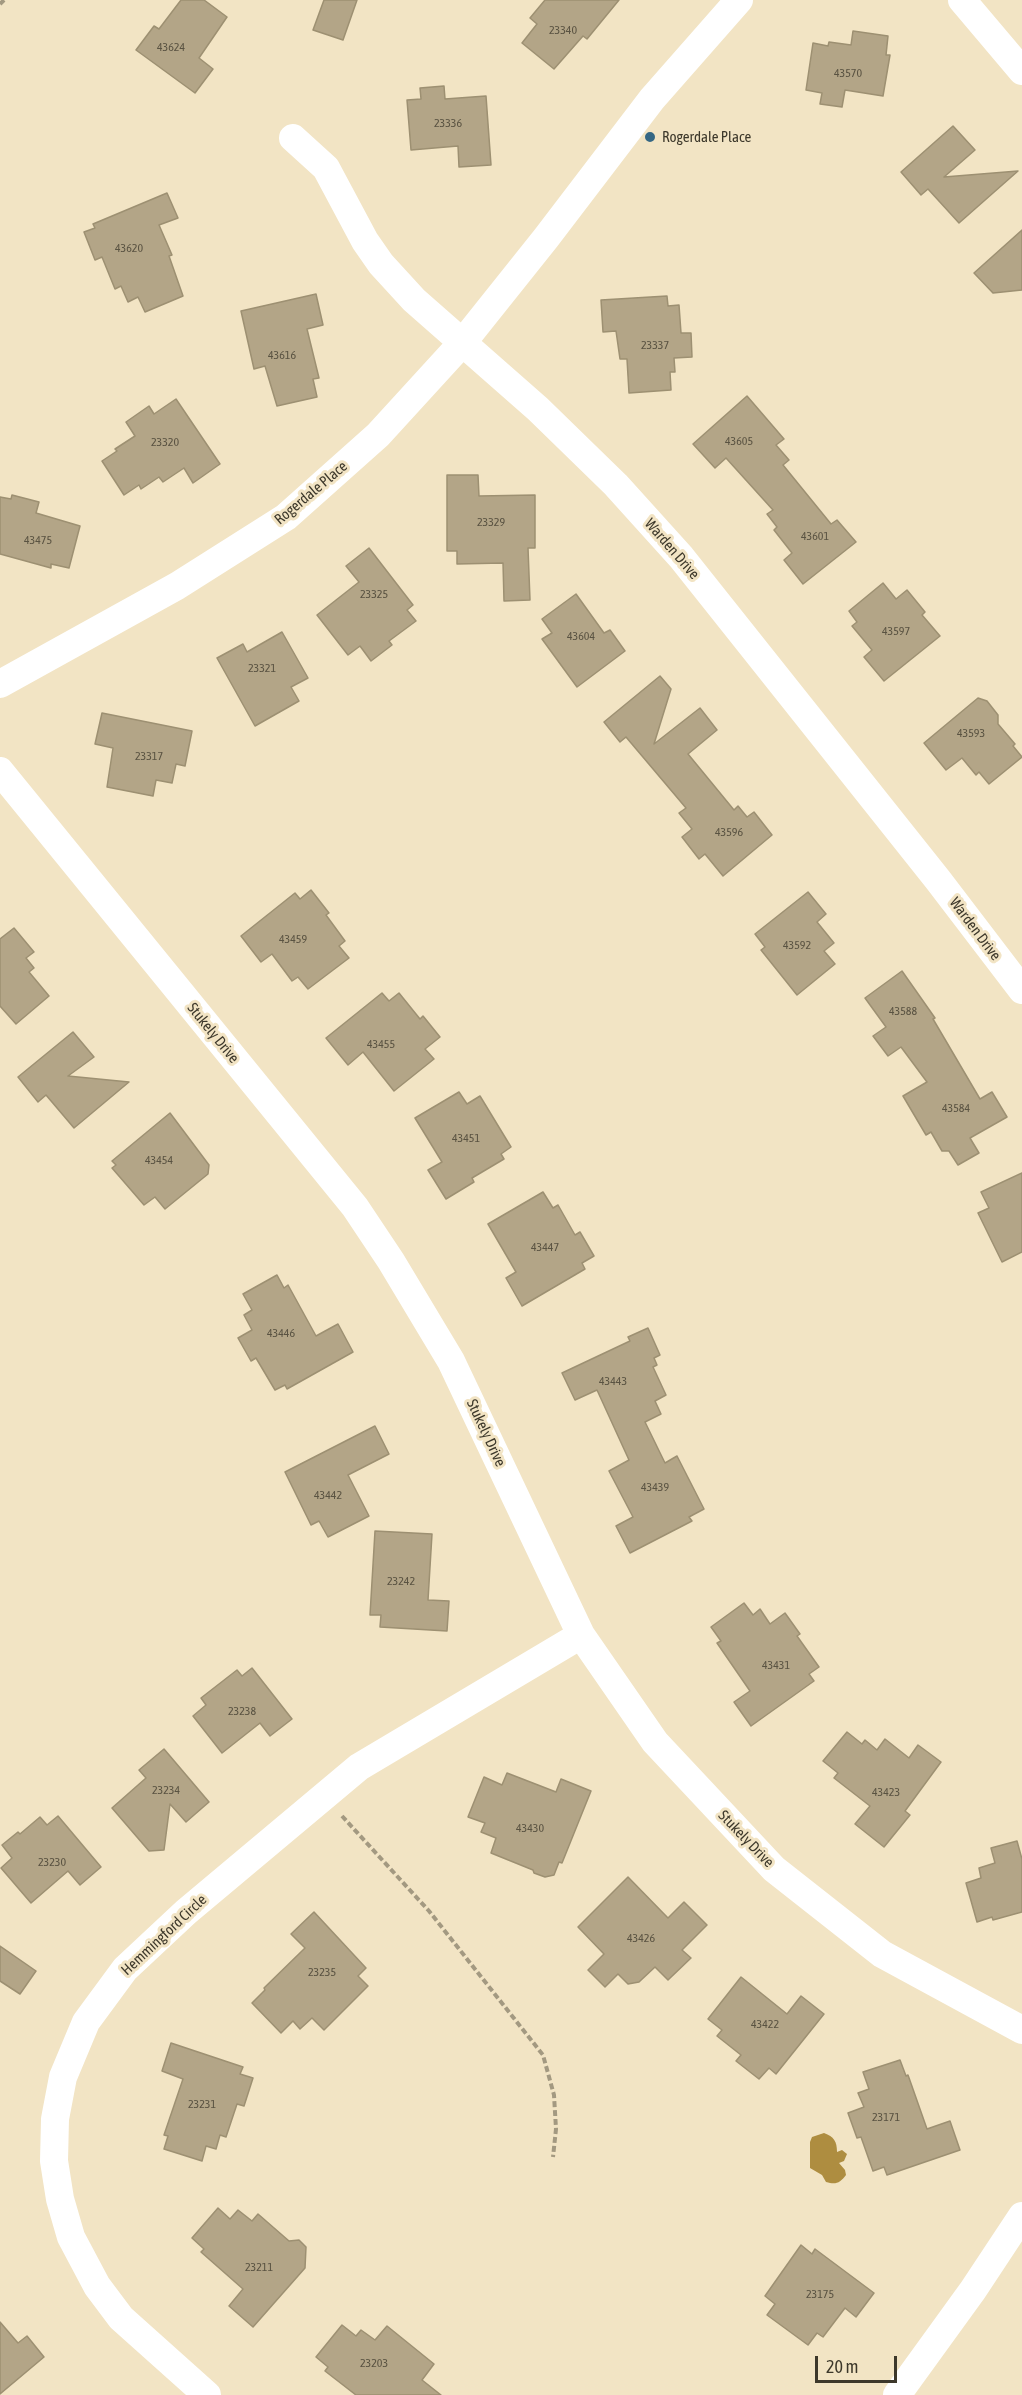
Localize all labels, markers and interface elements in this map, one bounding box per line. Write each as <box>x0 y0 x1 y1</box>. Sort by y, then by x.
house number: 23340 <box>549 23 577 37</box>
house number: 43624 <box>157 40 185 54</box>
house number: 43570 <box>834 66 862 80</box>
house number: 23336 <box>434 116 462 130</box>
place label: Rogerdale Place <box>662 128 751 146</box>
marker: Rogerdale Place <box>643 130 657 144</box>
house number: 43620 <box>115 241 143 255</box>
house number: 23337 <box>641 338 669 352</box>
house number: 43616 <box>268 348 296 362</box>
house number: 43605 <box>725 434 753 448</box>
house number: 23320 <box>151 435 179 449</box>
street label: Rogerdale Place <box>271 457 351 529</box>
house number: 23329 <box>477 515 505 529</box>
street label: Warden Drive <box>641 515 703 583</box>
house number: 43601 <box>801 529 829 543</box>
house number: 43475 <box>24 533 52 547</box>
house number: 23325 <box>360 587 388 601</box>
house number: 43597 <box>882 624 910 638</box>
house number: 43604 <box>567 629 595 643</box>
house number: 23321 <box>248 661 276 675</box>
house number: 43593 <box>957 726 985 740</box>
house number: 23317 <box>135 749 163 763</box>
house number: 43596 <box>715 825 743 839</box>
street label: Warden Drive <box>945 894 1005 964</box>
house number: 43459 <box>279 932 307 946</box>
house number: 43592 <box>783 938 811 952</box>
street label: Stukely Drive <box>183 999 243 1067</box>
house number: 43588 <box>889 1004 917 1018</box>
house number: 43455 <box>367 1037 395 1051</box>
house number: 43584 <box>942 1101 970 1115</box>
house number: 43451 <box>452 1131 480 1145</box>
house number: 43454 <box>145 1153 173 1167</box>
house number: 43447 <box>531 1240 559 1254</box>
house number: 43446 <box>267 1326 295 1340</box>
house number: 43443 <box>599 1374 627 1388</box>
street label: Stukely Drive <box>463 1397 509 1469</box>
house number: 43439 <box>641 1480 669 1494</box>
house number: 43442 <box>314 1488 342 1502</box>
house number: 23242 <box>387 1574 415 1588</box>
house number: 43431 <box>762 1658 790 1672</box>
house number: 23238 <box>228 1704 256 1718</box>
house number: 23234 <box>152 1783 180 1797</box>
house number: 43423 <box>872 1785 900 1799</box>
street label: Stukely Drive <box>714 1807 778 1871</box>
house number: 43430 <box>516 1821 544 1835</box>
house number: 23230 <box>38 1855 66 1869</box>
street label: Hemmingford Circle <box>118 1891 210 1979</box>
house number: 43426 <box>627 1931 655 1945</box>
house number: 23235 <box>308 1965 336 1979</box>
house number: 43422 <box>751 2017 779 2031</box>
house number: 23231 <box>188 2097 216 2111</box>
house number: 23171 <box>872 2110 900 2124</box>
house number: 23211 <box>245 2260 273 2274</box>
house number: 23175 <box>806 2287 834 2301</box>
scale bar <box>818 2344 900 2382</box>
house number: 23203 <box>360 2356 388 2370</box>
text: 20 m <box>826 2356 858 2377</box>

